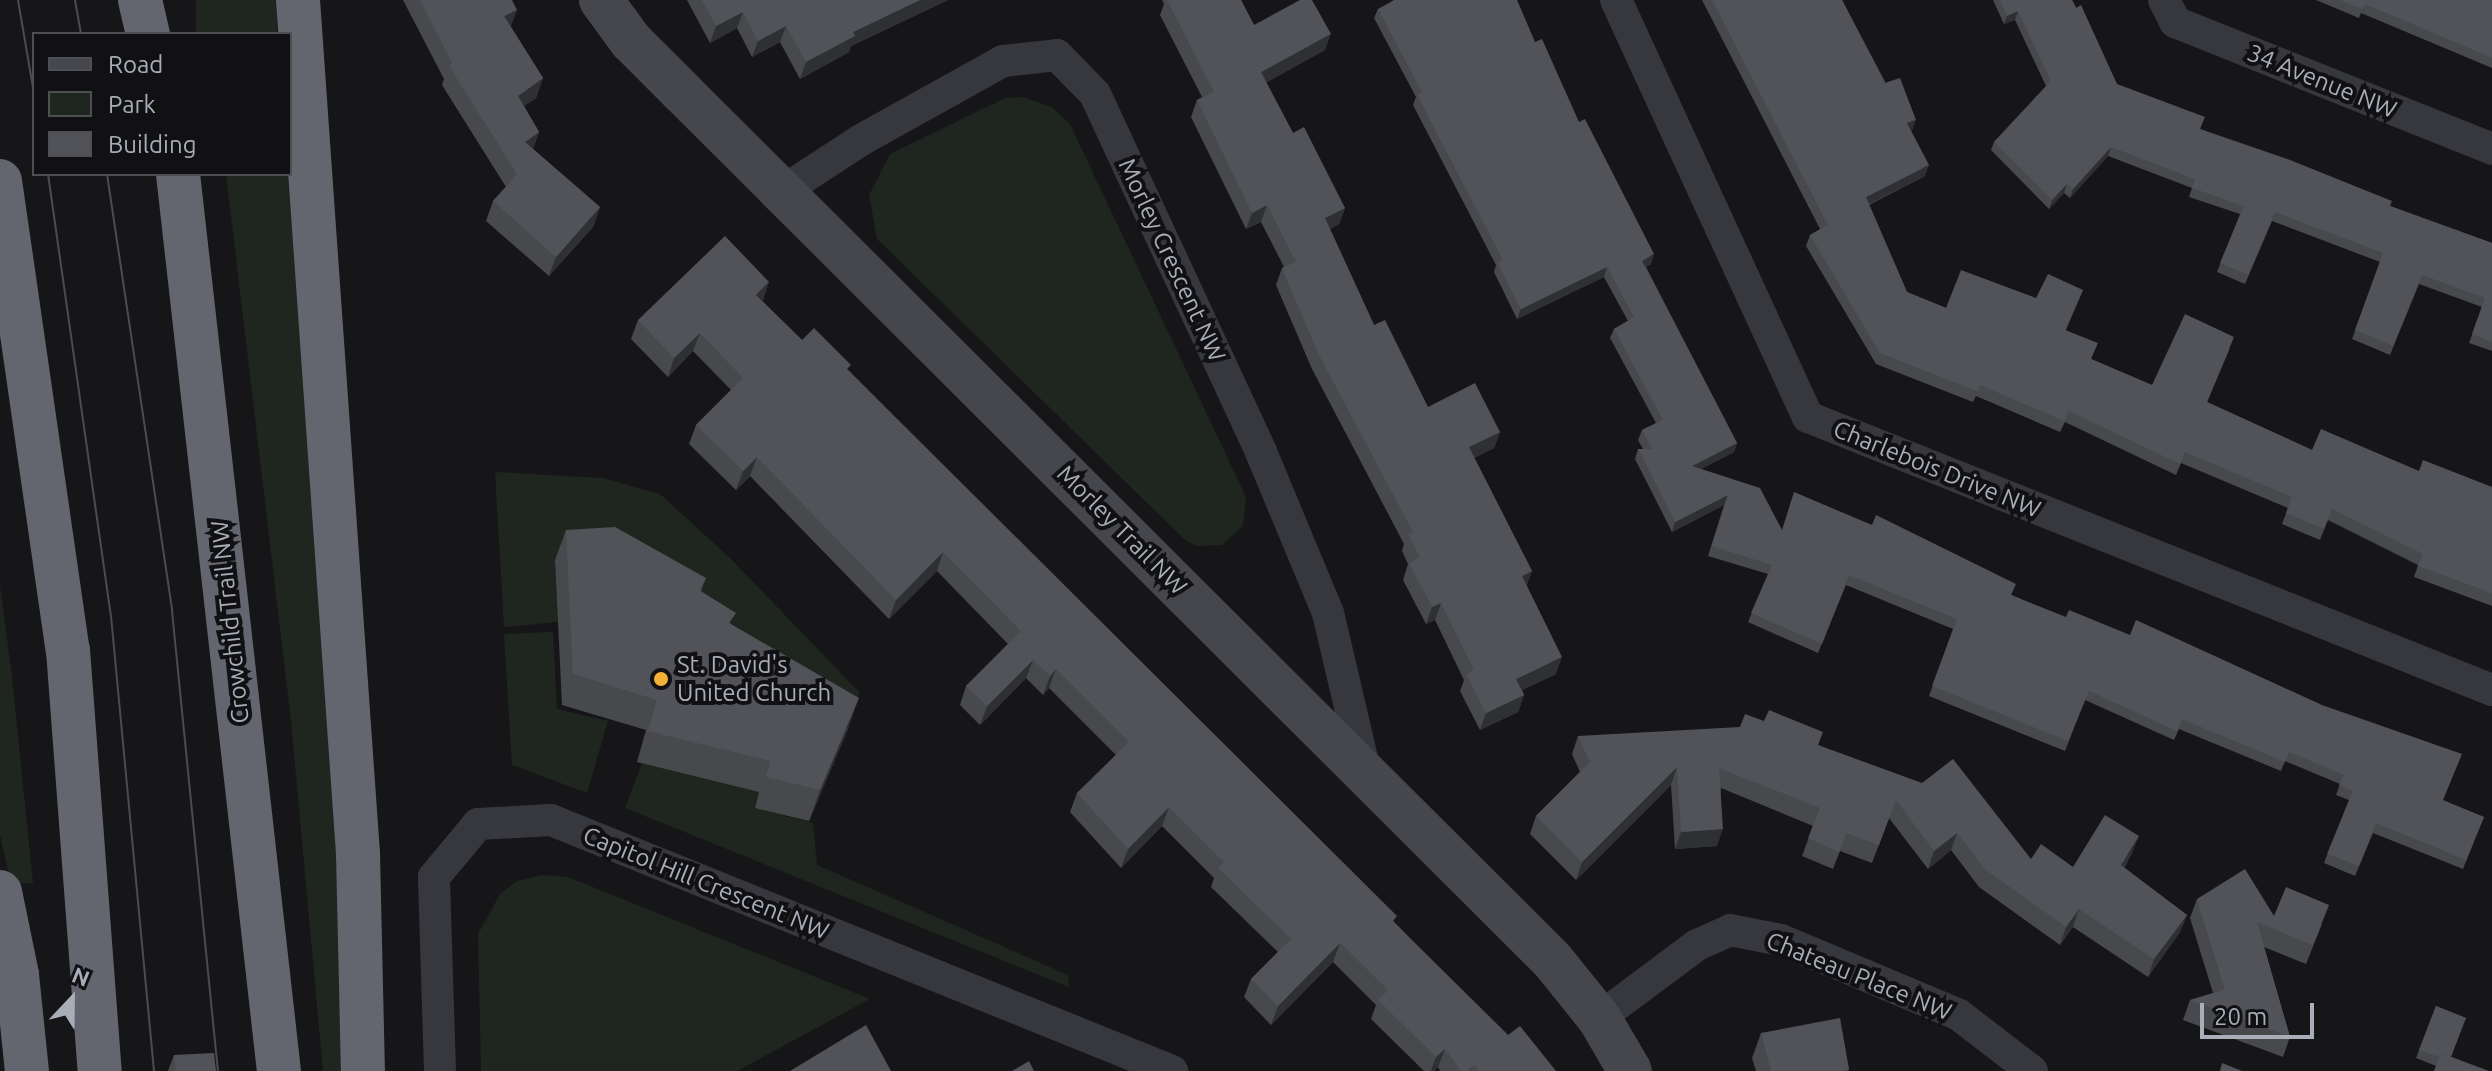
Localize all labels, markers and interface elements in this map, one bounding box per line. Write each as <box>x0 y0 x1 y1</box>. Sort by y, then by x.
legend <box>32 32 292 176</box>
street label: 34 Avenue NW <box>2243 38 2401 124</box>
text: Road <box>108 51 163 78</box>
text: Park <box>108 91 156 118</box>
text: Building <box>108 131 196 158</box>
street label: Morley Crescent NW <box>1112 154 1232 366</box>
street label: Charlebois Drive NW <box>1829 414 2045 524</box>
street label: Morley Trail NW <box>1051 459 1193 601</box>
street label: Crowchild Trail NW <box>205 519 255 725</box>
place label: St. David's United Church <box>677 651 831 707</box>
marker: St. David's United Church <box>652 670 670 688</box>
street label: Capitol Hill Crescent NW <box>579 820 833 946</box>
street label: Chateau Place NW <box>1762 926 1956 1026</box>
north arrow <box>32 959 112 1039</box>
text: N <box>69 962 93 991</box>
scale bar <box>2204 987 2318 1037</box>
text: 20 m <box>2214 1003 2267 1030</box>

